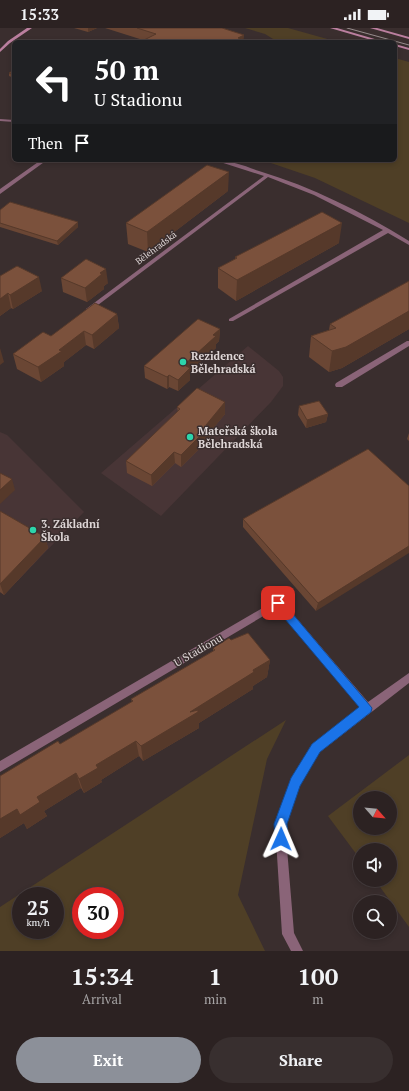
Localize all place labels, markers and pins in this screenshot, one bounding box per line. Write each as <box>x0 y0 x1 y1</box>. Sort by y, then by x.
place label: Rezidence Bělehradská <box>191 349 256 376</box>
marker: Rezidence Bělehradská <box>178 357 188 367</box>
place label: Mateřská škola Bělehradská <box>198 424 277 451</box>
marker: Mateřská škola Bělehradská <box>185 432 195 442</box>
place label: 3. Základní Škola <box>41 517 100 544</box>
marker: 3. Základní Škola <box>28 525 38 535</box>
pin <box>261 586 295 620</box>

